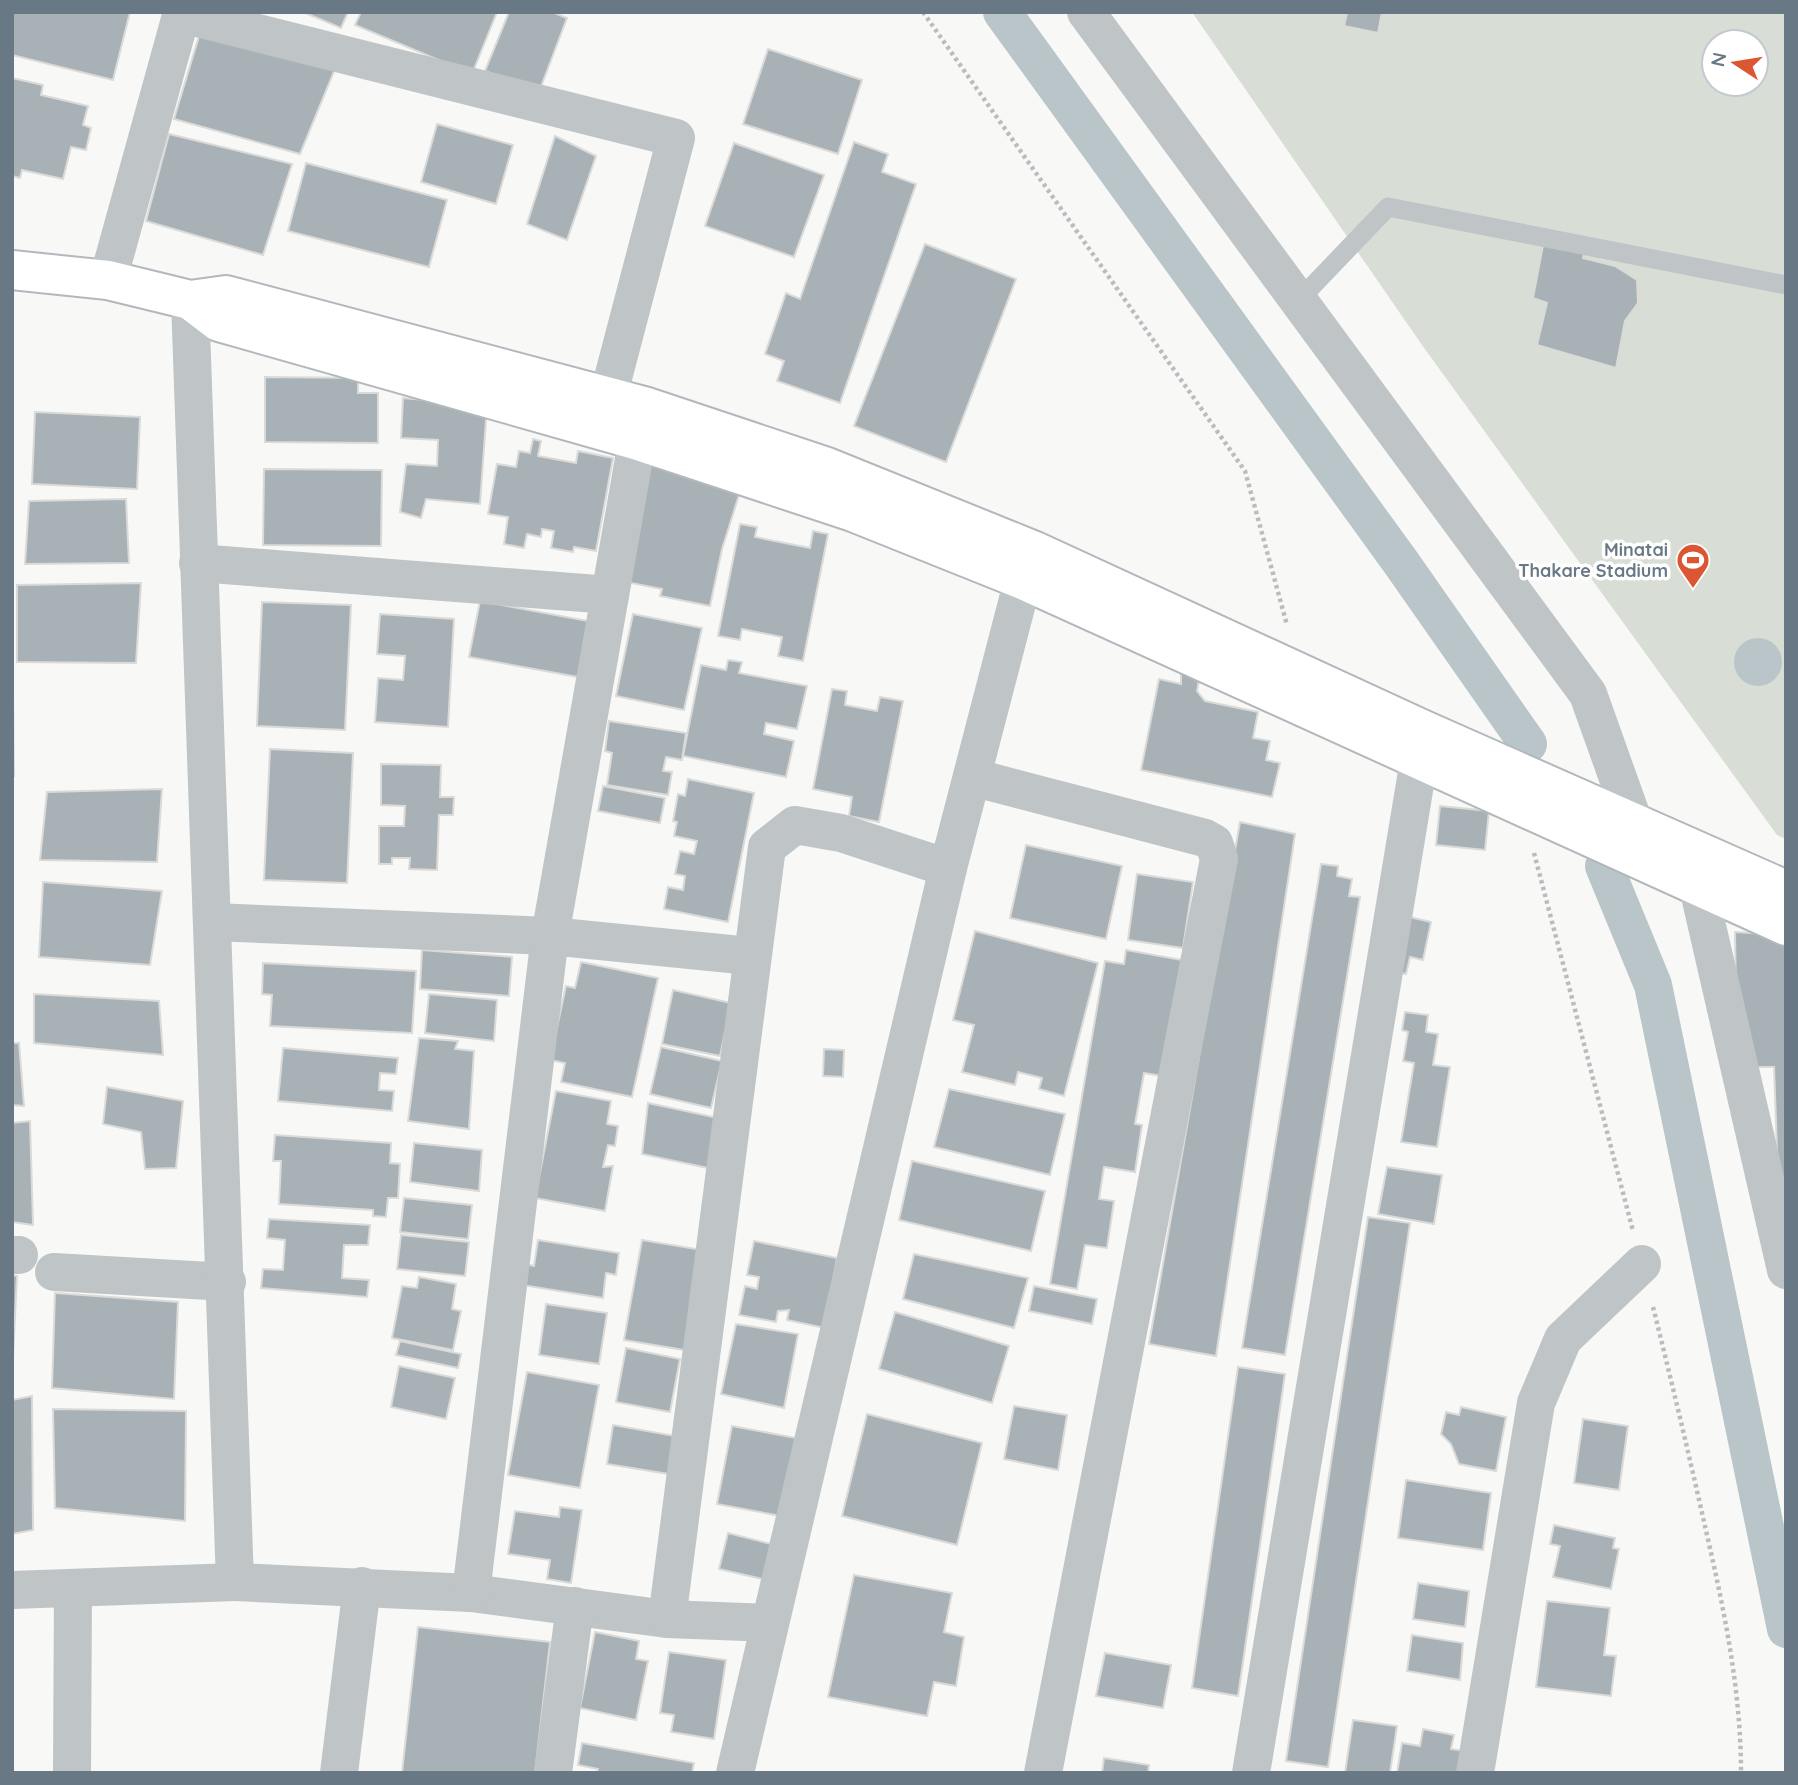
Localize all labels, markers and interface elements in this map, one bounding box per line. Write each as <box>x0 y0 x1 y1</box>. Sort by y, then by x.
north arrow <box>1700 28 1770 98</box>
text: N <box>1705 50 1732 69</box>
place label: Minatai Thakare Stadium <box>1518 538 1668 582</box>
sports icon: Minatai Thakare Stadium <box>1674 541 1712 590</box>

